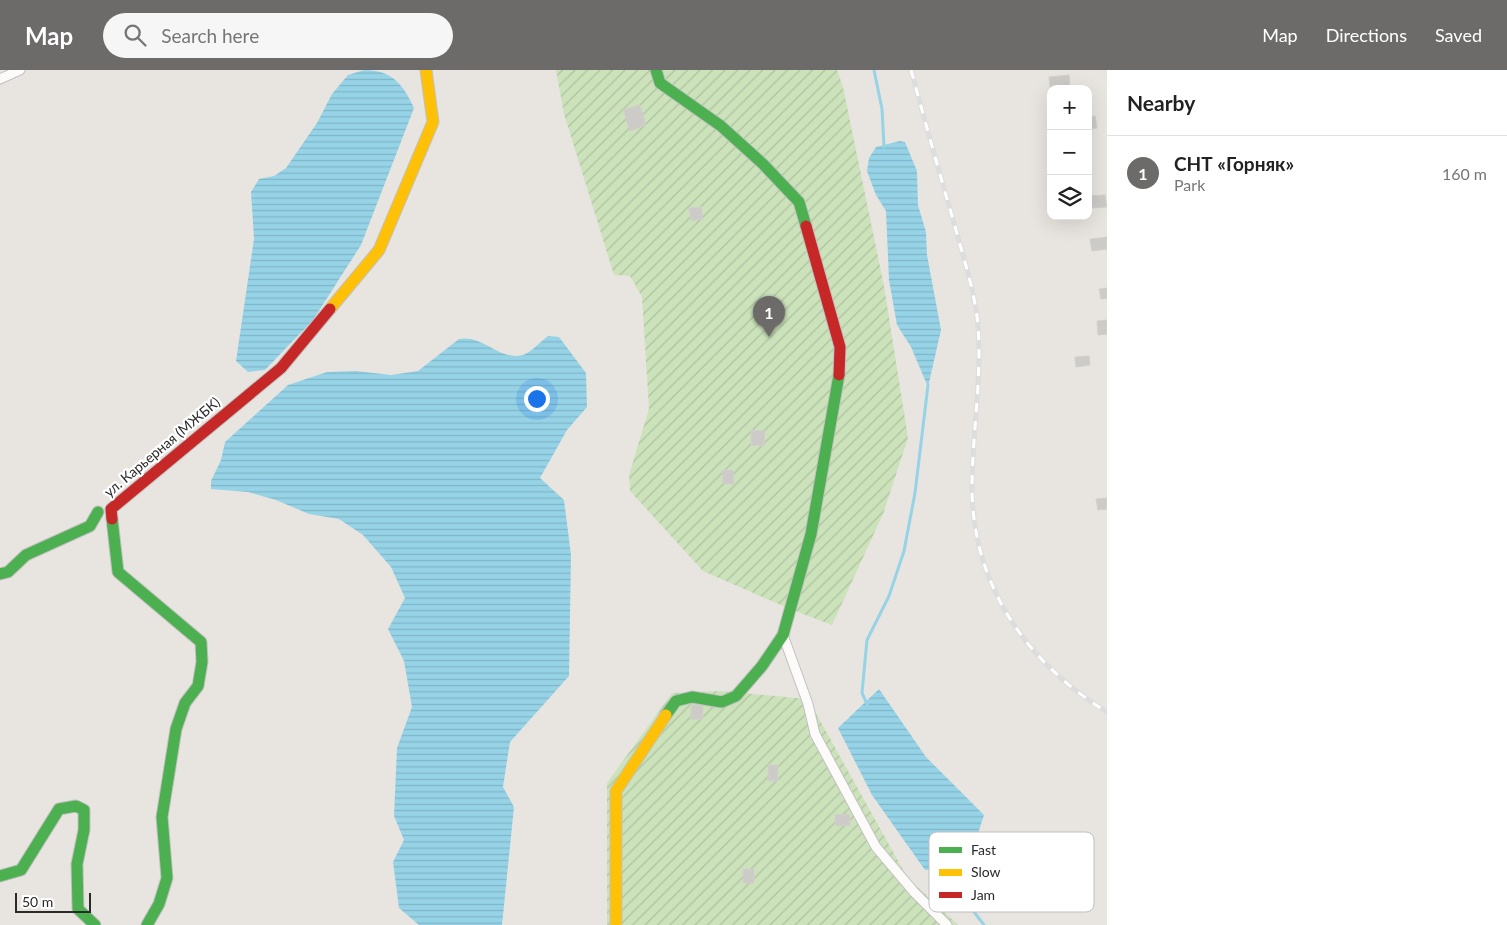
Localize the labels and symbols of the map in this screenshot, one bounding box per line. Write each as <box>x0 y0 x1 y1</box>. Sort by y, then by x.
pin: 1 <box>753 296 785 337</box>
your location <box>524 386 550 412</box>
street label: ул. Карьерная (МЖБК) <box>100 393 223 500</box>
legend <box>929 832 1094 912</box>
text: Fast <box>971 841 996 858</box>
text: Slow <box>971 863 1001 880</box>
text: Jam <box>971 886 995 903</box>
scale bar <box>15 890 91 913</box>

